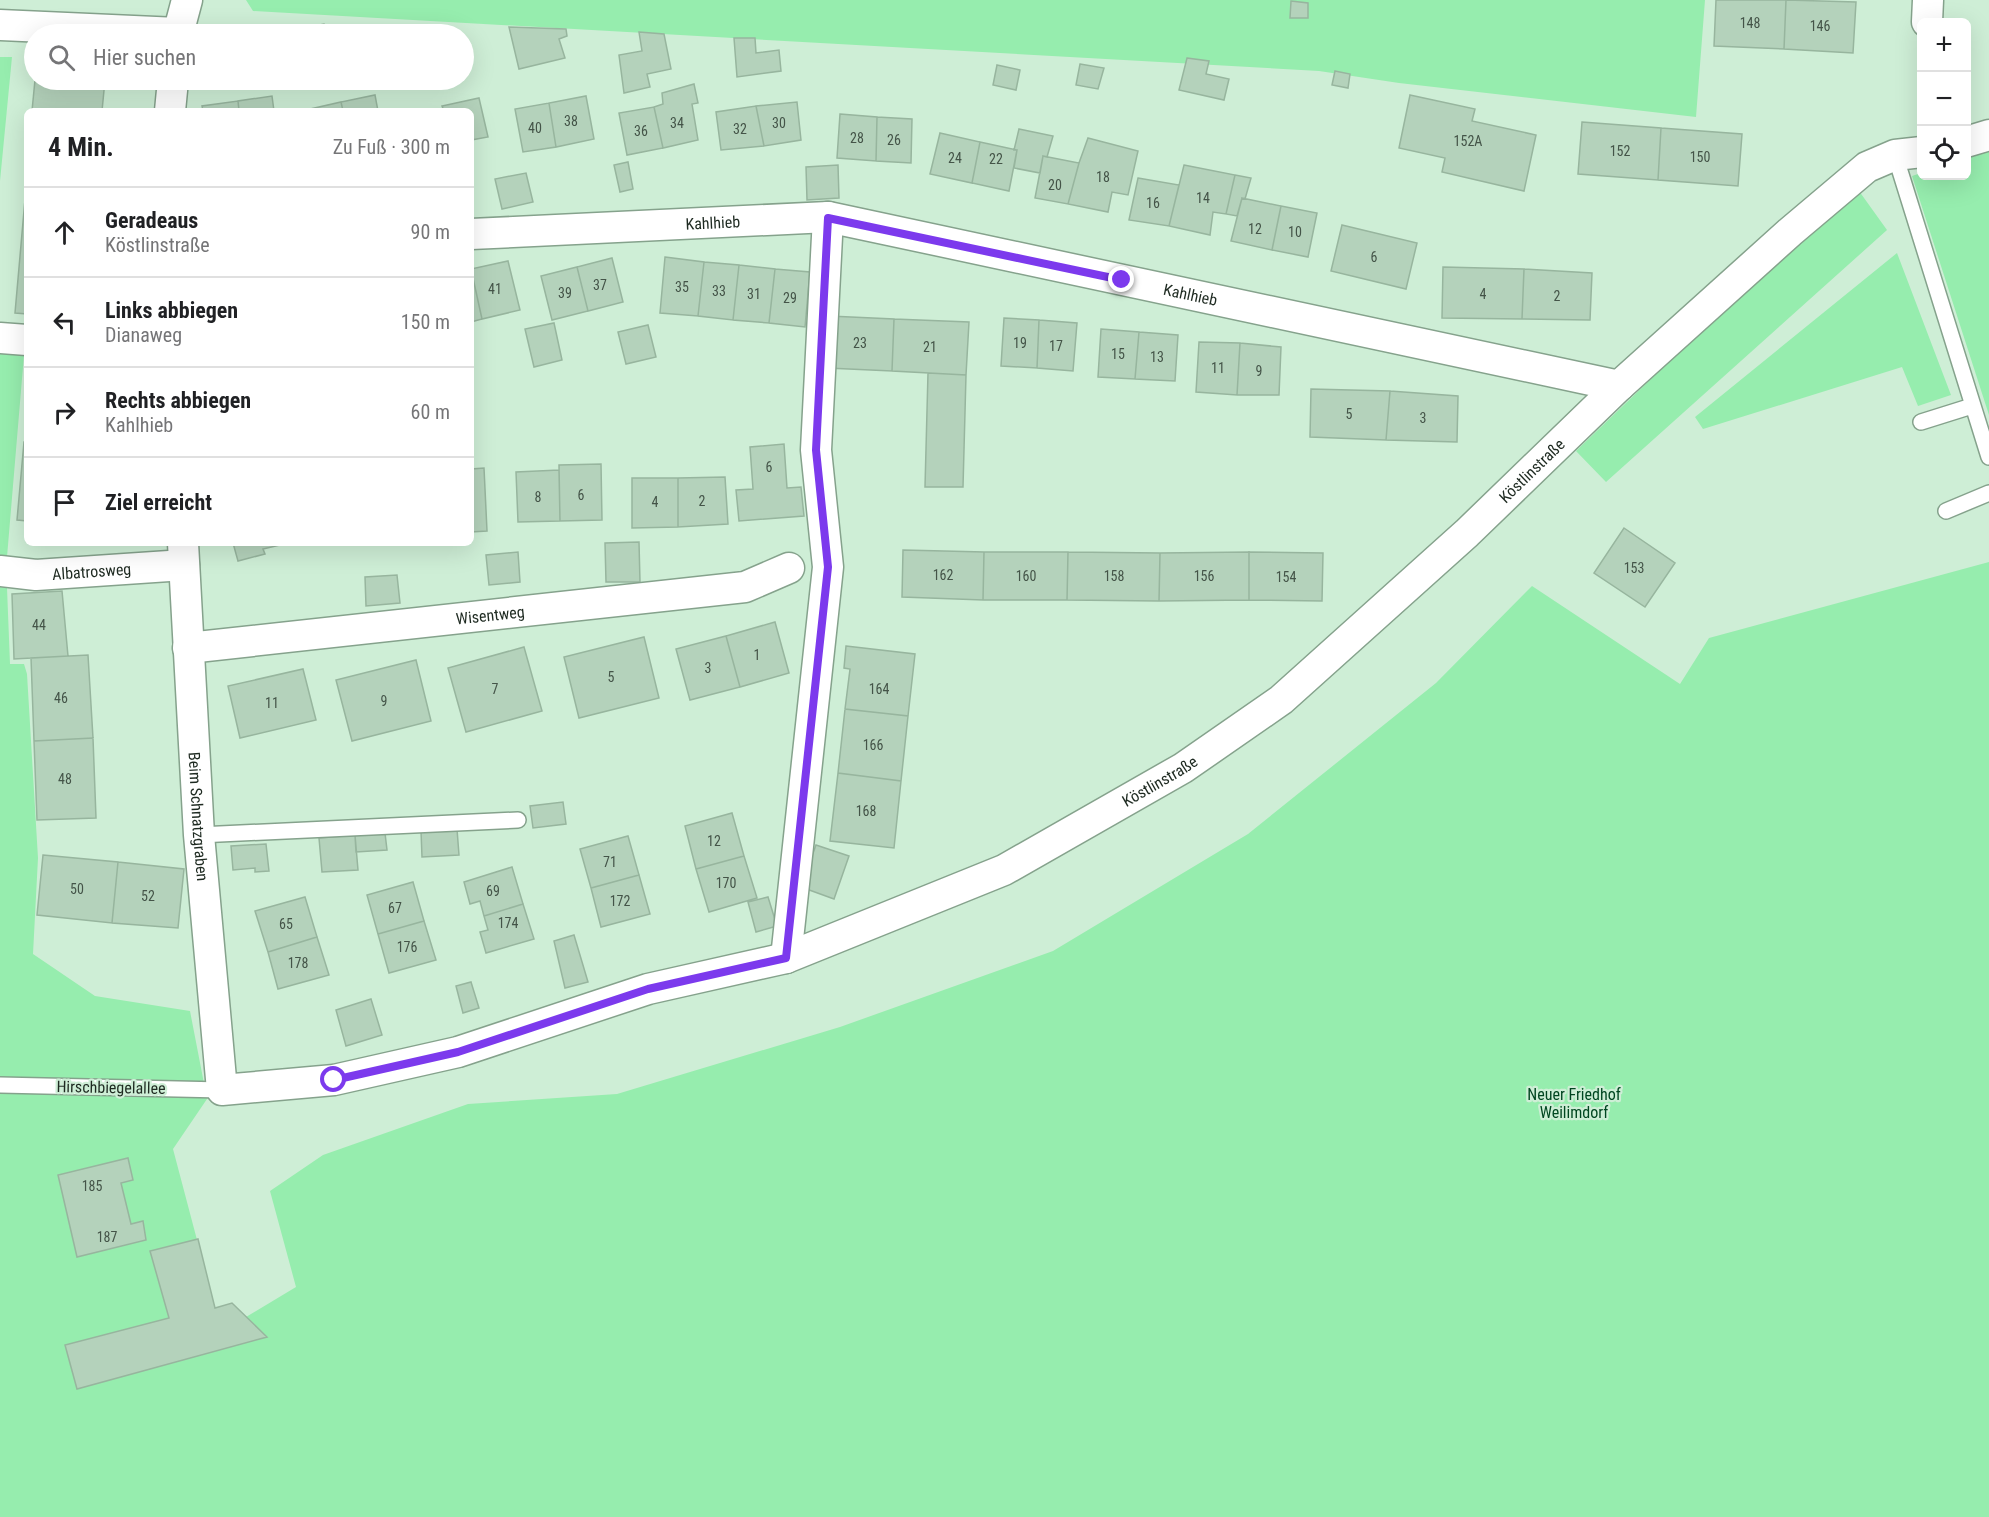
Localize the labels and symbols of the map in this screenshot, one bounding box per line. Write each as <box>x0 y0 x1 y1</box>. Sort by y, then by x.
house number: 148 <box>1740 15 1760 31</box>
house number: 146 <box>1810 18 1830 34</box>
house number: 38 <box>564 113 578 129</box>
house number: 34 <box>670 115 684 131</box>
house number: 30 <box>772 115 786 131</box>
house number: 40 <box>528 120 542 136</box>
house number: 32 <box>733 121 747 137</box>
house number: 36 <box>634 123 648 139</box>
house number: 28 <box>850 130 864 146</box>
house number: 26 <box>887 132 901 148</box>
house number: 152A <box>1454 133 1482 149</box>
house number: 152 <box>1610 143 1630 159</box>
house number: 150 <box>1690 149 1710 165</box>
house number: 24 <box>948 150 962 166</box>
house number: 22 <box>989 151 1003 167</box>
house number: 18 <box>1096 169 1110 185</box>
house number: 20 <box>1048 177 1062 193</box>
house number: 14 <box>1196 190 1210 206</box>
house number: 16 <box>1146 195 1160 211</box>
street label: Kahlhieb <box>685 212 741 234</box>
house number: 12 <box>1248 221 1262 237</box>
house number: 10 <box>1288 224 1302 240</box>
house number: 6 <box>1371 249 1378 265</box>
route end <box>1108 266 1134 292</box>
house number: 37 <box>593 277 607 293</box>
house number: 35 <box>675 279 689 295</box>
street label: Kahlhieb <box>1162 280 1219 310</box>
house number: 41 <box>488 281 502 297</box>
house number: 33 <box>712 283 726 299</box>
house number: 39 <box>558 285 572 301</box>
house number: 31 <box>747 286 761 302</box>
house number: 4 <box>1480 286 1487 302</box>
house number: 2 <box>1554 288 1561 304</box>
house number: 29 <box>783 290 797 306</box>
house number: 23 <box>853 335 867 351</box>
house number: 19 <box>1013 335 1027 351</box>
house number: 17 <box>1049 338 1063 354</box>
house number: 21 <box>923 339 937 355</box>
house number: 15 <box>1111 346 1125 362</box>
house number: 13 <box>1150 349 1164 365</box>
house number: 11 <box>1211 360 1225 376</box>
house number: 9 <box>1256 363 1262 379</box>
house number: 5 <box>1346 406 1353 422</box>
house number: 3 <box>1420 410 1426 426</box>
street label: Köstlinstraße <box>1495 435 1569 507</box>
house number: 6 <box>766 459 773 475</box>
house number: 6 <box>578 487 585 503</box>
house number: 8 <box>535 489 542 505</box>
house number: 2 <box>699 493 706 509</box>
house number: 4 <box>652 494 659 510</box>
street label: Albatrosweg <box>52 560 132 584</box>
house number: 153 <box>1624 560 1644 576</box>
house number: 162 <box>933 567 953 583</box>
house number: 160 <box>1016 568 1036 584</box>
house number: 158 <box>1104 568 1124 584</box>
house number: 156 <box>1194 568 1214 584</box>
house number: 154 <box>1276 569 1296 585</box>
street label: Wisentweg <box>455 602 526 629</box>
house number: 44 <box>32 617 46 633</box>
house number: 1 <box>754 647 760 663</box>
house number: 3 <box>705 660 711 676</box>
house number: 5 <box>608 669 615 685</box>
house number: 7 <box>492 681 499 697</box>
house number: 164 <box>869 681 889 697</box>
house number: 46 <box>54 690 68 706</box>
house number: 9 <box>381 693 387 709</box>
house number: 11 <box>265 695 279 711</box>
house number: 166 <box>863 737 883 753</box>
street label: Beim Schnatzgraben <box>184 752 212 882</box>
street label: Köstlinstraße <box>1119 752 1201 811</box>
house number: 48 <box>58 771 72 787</box>
house number: 168 <box>856 803 876 819</box>
house number: 12 <box>707 833 721 849</box>
house number: 71 <box>603 854 617 870</box>
house number: 170 <box>716 875 736 891</box>
house number: 50 <box>70 881 84 897</box>
house number: 69 <box>486 883 500 899</box>
house number: 52 <box>141 888 155 904</box>
house number: 172 <box>610 893 630 909</box>
house number: 67 <box>388 900 402 916</box>
house number: 174 <box>498 915 518 931</box>
house number: 65 <box>279 916 293 932</box>
house number: 176 <box>397 939 417 955</box>
house number: 178 <box>288 955 308 971</box>
route start <box>320 1066 346 1092</box>
street label: Hirschbiegelallee <box>56 1077 166 1098</box>
park label: Neuer Friedhof Weilimdorf <box>1527 1085 1621 1122</box>
house number: 185 <box>82 1178 102 1194</box>
house number: 187 <box>97 1229 117 1245</box>

